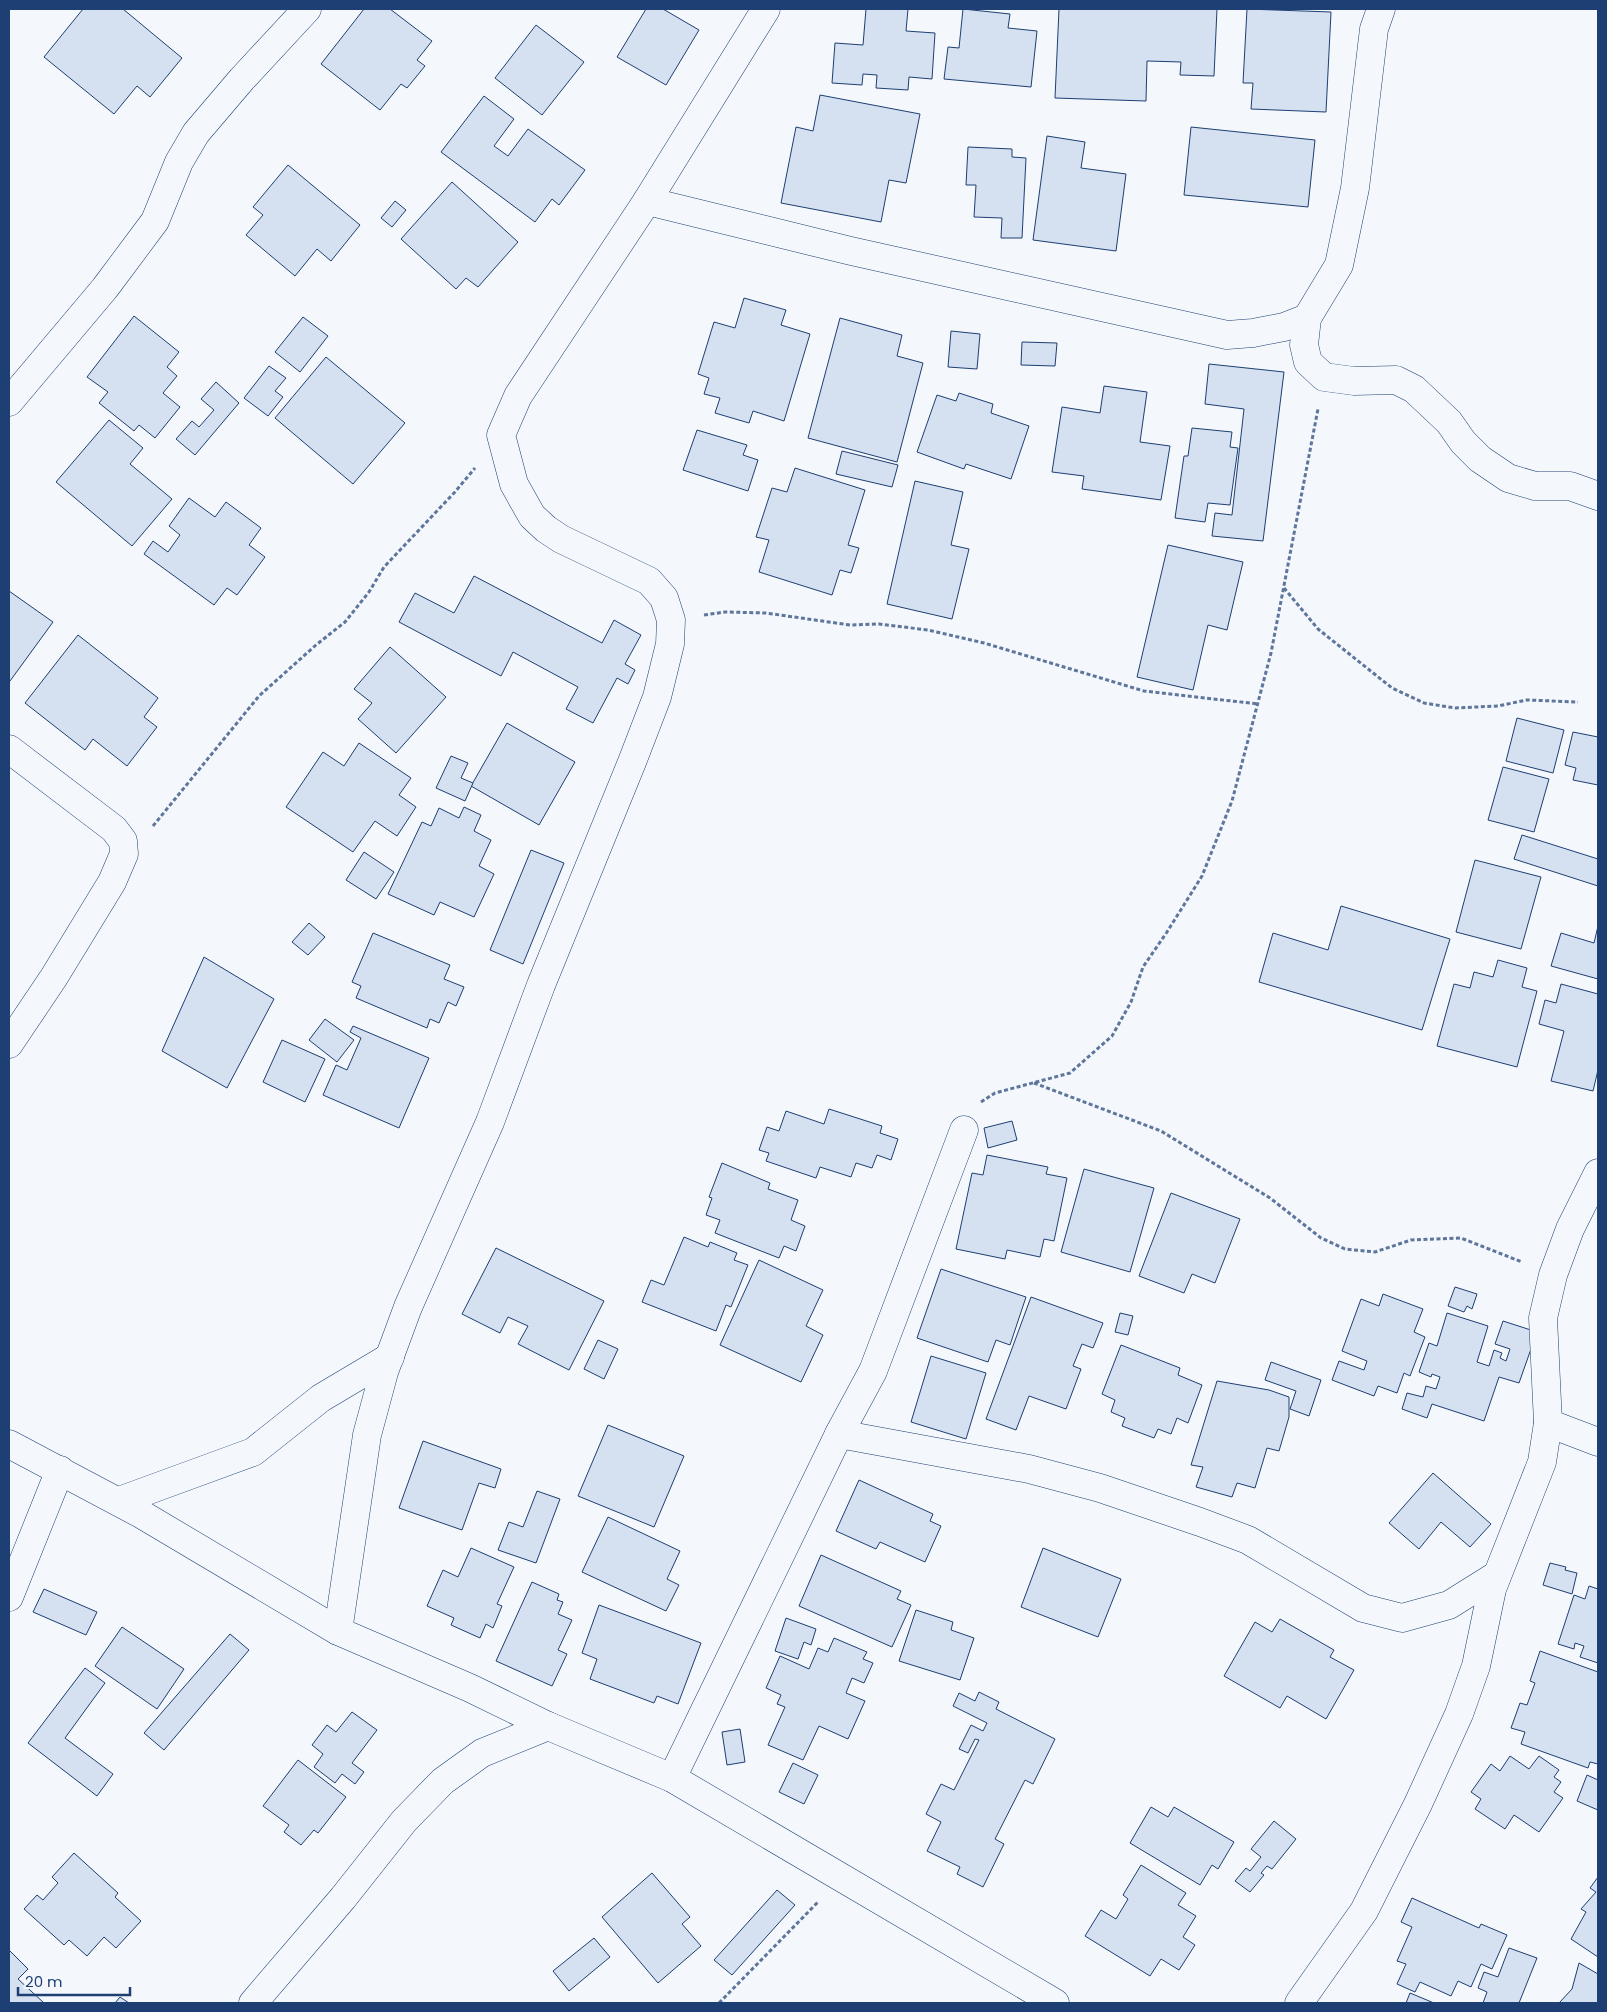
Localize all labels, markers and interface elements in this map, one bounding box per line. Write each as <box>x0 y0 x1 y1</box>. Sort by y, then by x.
scale bar <box>18 1964 130 1996</box>
text: 20 m <box>25 1971 63 1992</box>

